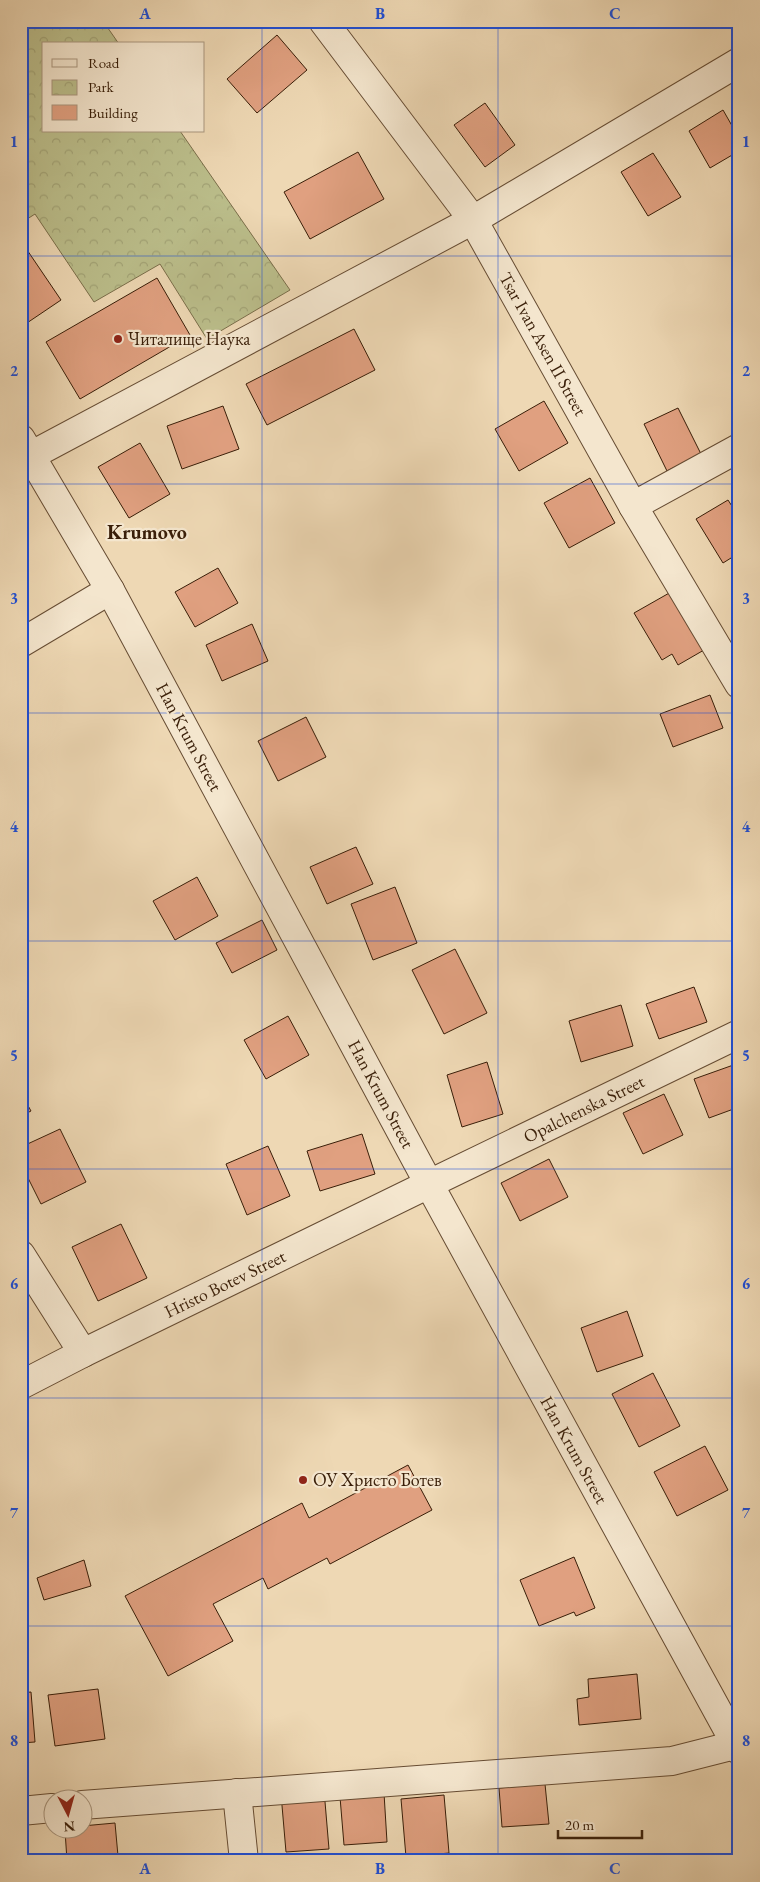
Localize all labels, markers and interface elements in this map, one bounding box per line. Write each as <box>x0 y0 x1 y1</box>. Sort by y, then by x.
text: A <box>138 3 151 24</box>
text: B <box>375 3 385 24</box>
text: C <box>609 3 621 24</box>
legend <box>42 42 205 132</box>
text: Road <box>88 53 120 72</box>
text: Park <box>88 77 115 96</box>
text: Building <box>88 103 138 122</box>
text: 1 <box>10 131 18 152</box>
text: 1 <box>742 131 750 152</box>
street label: Tsar Ivan Asen II Street <box>494 268 593 420</box>
place label: Читалище Наука <box>128 327 251 350</box>
marker: Читалище Наука <box>112 333 124 345</box>
text: 2 <box>10 360 19 381</box>
text: 2 <box>742 360 751 381</box>
district label: Krumovo <box>107 519 187 545</box>
text: 3 <box>10 588 18 609</box>
text: 3 <box>742 588 750 609</box>
street label: Han Krum Street <box>151 678 228 795</box>
text: 4 <box>10 816 19 837</box>
text: 4 <box>742 816 751 837</box>
street label: Han Krum Street <box>343 1035 420 1152</box>
text: 5 <box>10 1045 18 1066</box>
text: 5 <box>742 1045 750 1066</box>
street label: Opalchenska Street <box>519 1069 648 1148</box>
street label: Hristo Botev Street <box>160 1244 290 1323</box>
text: 6 <box>10 1273 19 1294</box>
text: 6 <box>742 1273 751 1294</box>
street label: Han Krum Street <box>535 1392 614 1508</box>
place label: ОУ Христо Ботев <box>313 1468 442 1491</box>
marker: ОУ Христо Ботев <box>297 1474 309 1486</box>
text: 7 <box>10 1502 19 1523</box>
text: 7 <box>742 1502 751 1523</box>
text: 8 <box>10 1730 18 1751</box>
text: 8 <box>742 1730 750 1751</box>
north arrow <box>42 1790 92 1840</box>
scale bar <box>558 1807 641 1839</box>
text: 20 m <box>565 1815 594 1834</box>
text: N <box>62 1817 76 1837</box>
text: A <box>138 1858 151 1879</box>
text: B <box>375 1858 385 1879</box>
text: C <box>609 1858 621 1879</box>

